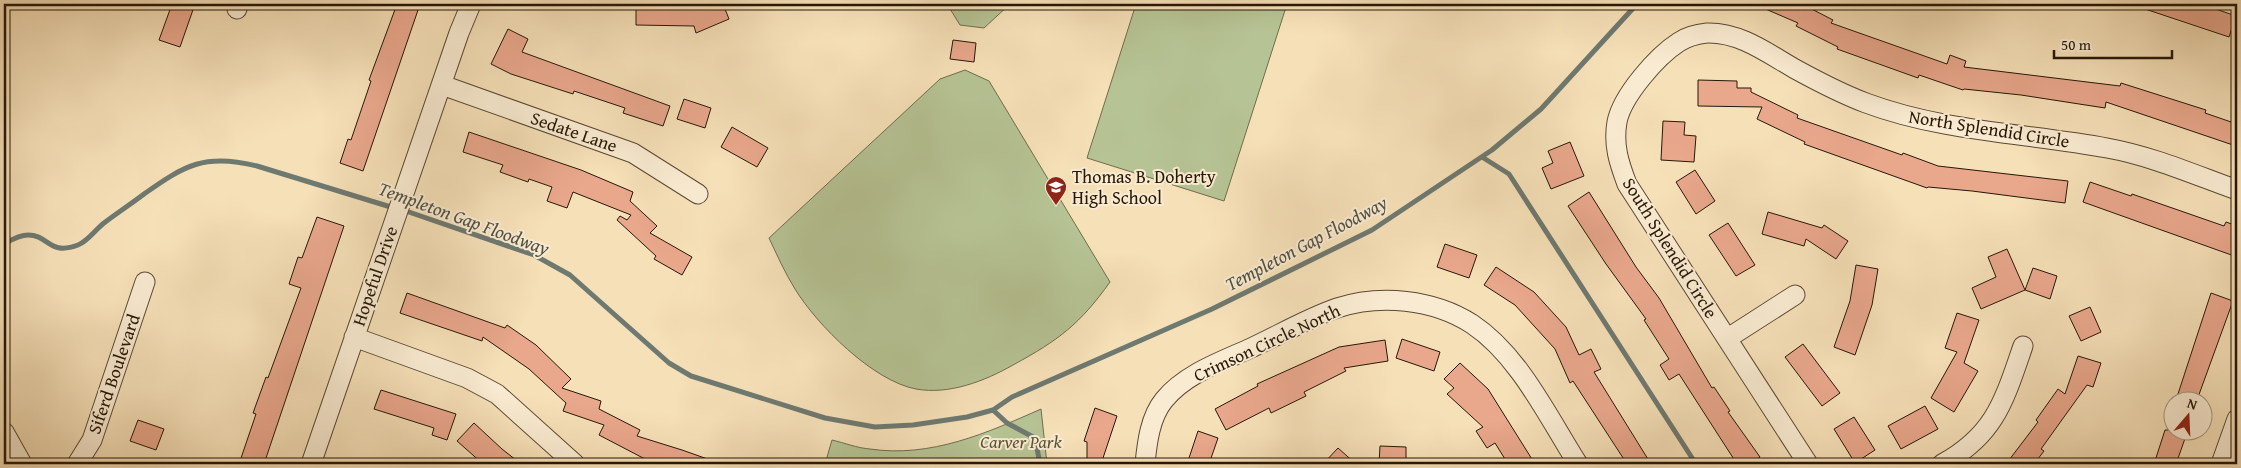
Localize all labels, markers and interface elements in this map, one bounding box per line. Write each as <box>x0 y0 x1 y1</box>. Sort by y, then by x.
scale bar <box>2054 28 2171 60</box>
text: 50 m <box>2061 34 2092 55</box>
street label: North Splendid Circle <box>1907 102 2071 155</box>
street label: Sedate Lane <box>527 104 621 159</box>
place label: Thomas B. Doherty High School <box>1072 163 1216 211</box>
street label: South Splendid Circle <box>1616 172 1725 323</box>
water label: Templeton Gap Floodway <box>375 174 554 262</box>
school or university icon: Thomas B. Doherty High School <box>1044 175 1068 206</box>
water label: Templeton Gap Floodway <box>1220 188 1392 298</box>
street label: Hopeful Drive <box>345 222 404 329</box>
street label: Crimson Circle North <box>1189 297 1345 388</box>
street label: Siferd Boulevard <box>80 310 147 438</box>
north arrow <box>2164 390 2214 440</box>
text: N <box>2185 393 2201 415</box>
park label: Carver Park <box>980 428 1063 455</box>

